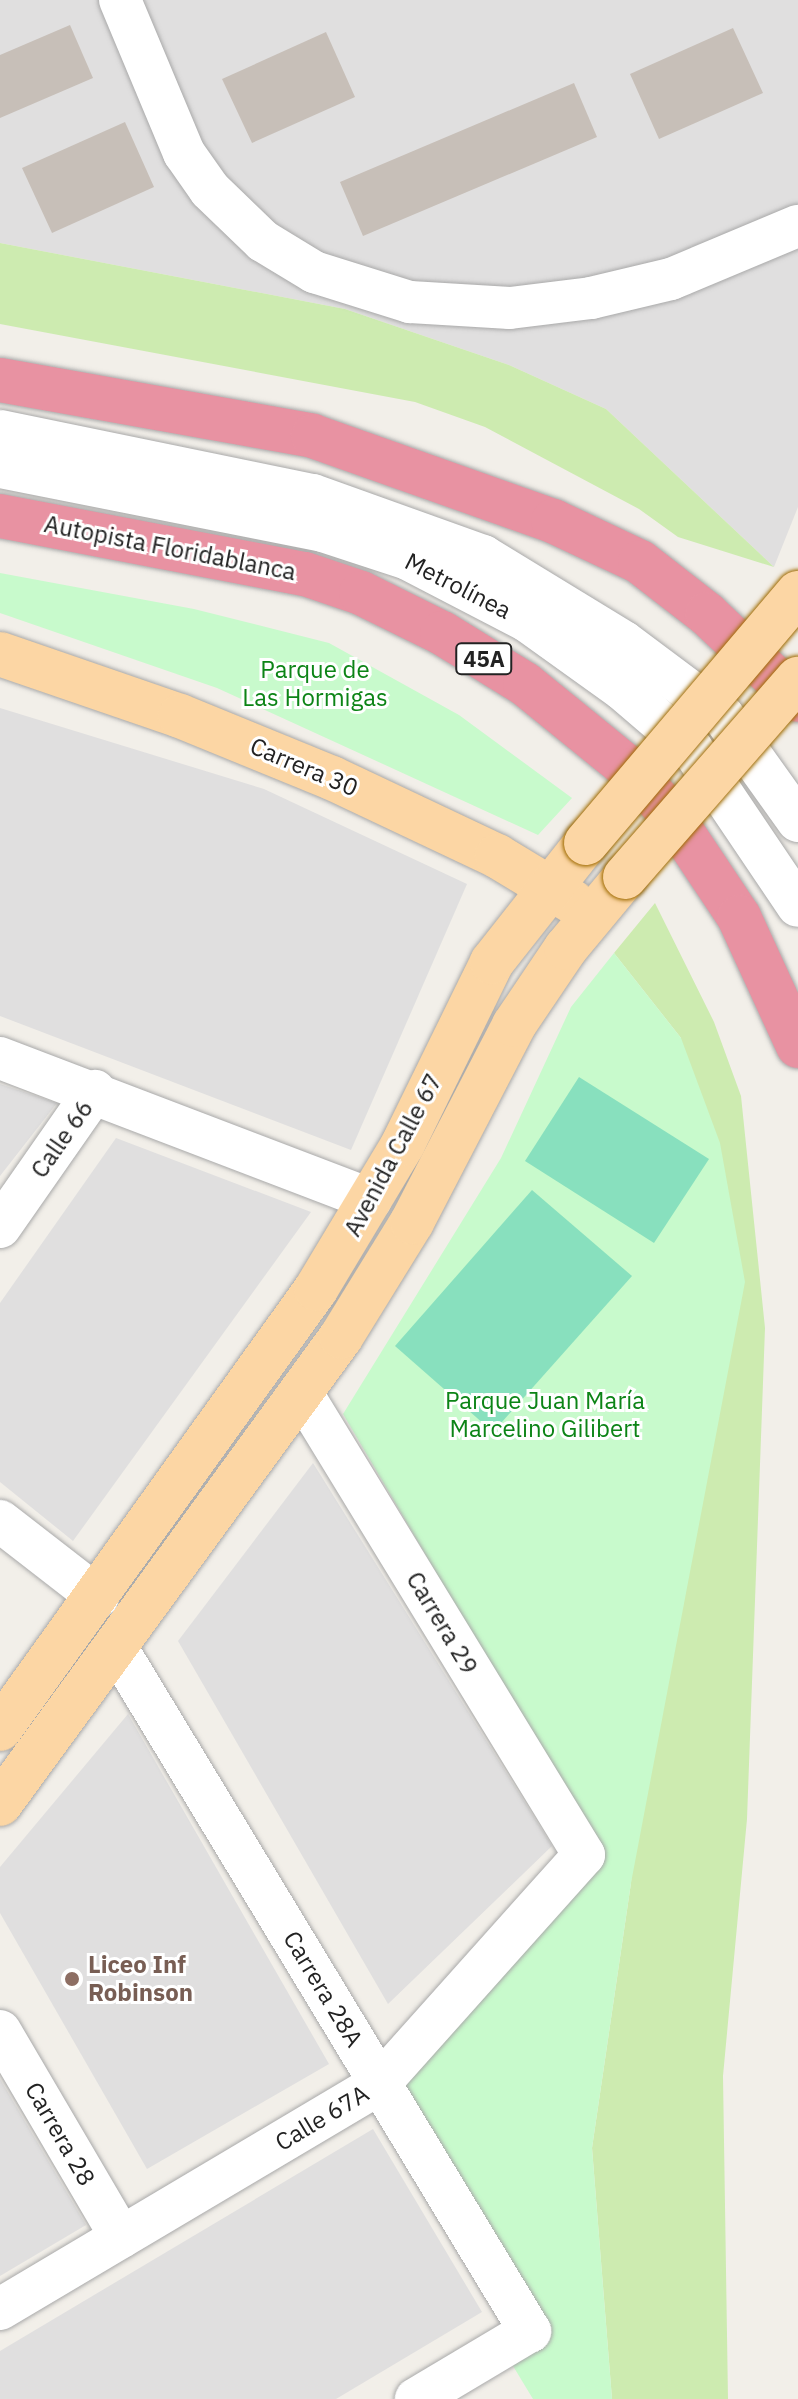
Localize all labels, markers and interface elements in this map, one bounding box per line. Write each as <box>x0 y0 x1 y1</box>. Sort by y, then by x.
street label: Autopista Floridablanca <box>42 509 298 587</box>
street label: Metrolínea <box>400 547 516 625</box>
road number: 45A <box>454 641 514 677</box>
park label: Parque de Las Hormigas <box>242 656 388 712</box>
street label: Carrera 30 <box>246 731 362 803</box>
street label: Avenida Calle 67 <box>338 1069 448 1241</box>
street label: Calle 66 <box>25 1095 99 1183</box>
park label: Parque Juan María Marcelino Gilibert <box>445 1387 645 1443</box>
street label: Carrera 29 <box>400 1567 484 1679</box>
street label: Carrera 28A <box>277 1926 369 2052</box>
place label: Liceo Inf Robinson <box>88 1951 193 2007</box>
marker: Liceo Inf Robinson <box>63 1970 81 1988</box>
street label: Carrera 28 <box>19 2077 101 2191</box>
street label: Calle 67A <box>270 2079 374 2157</box>

